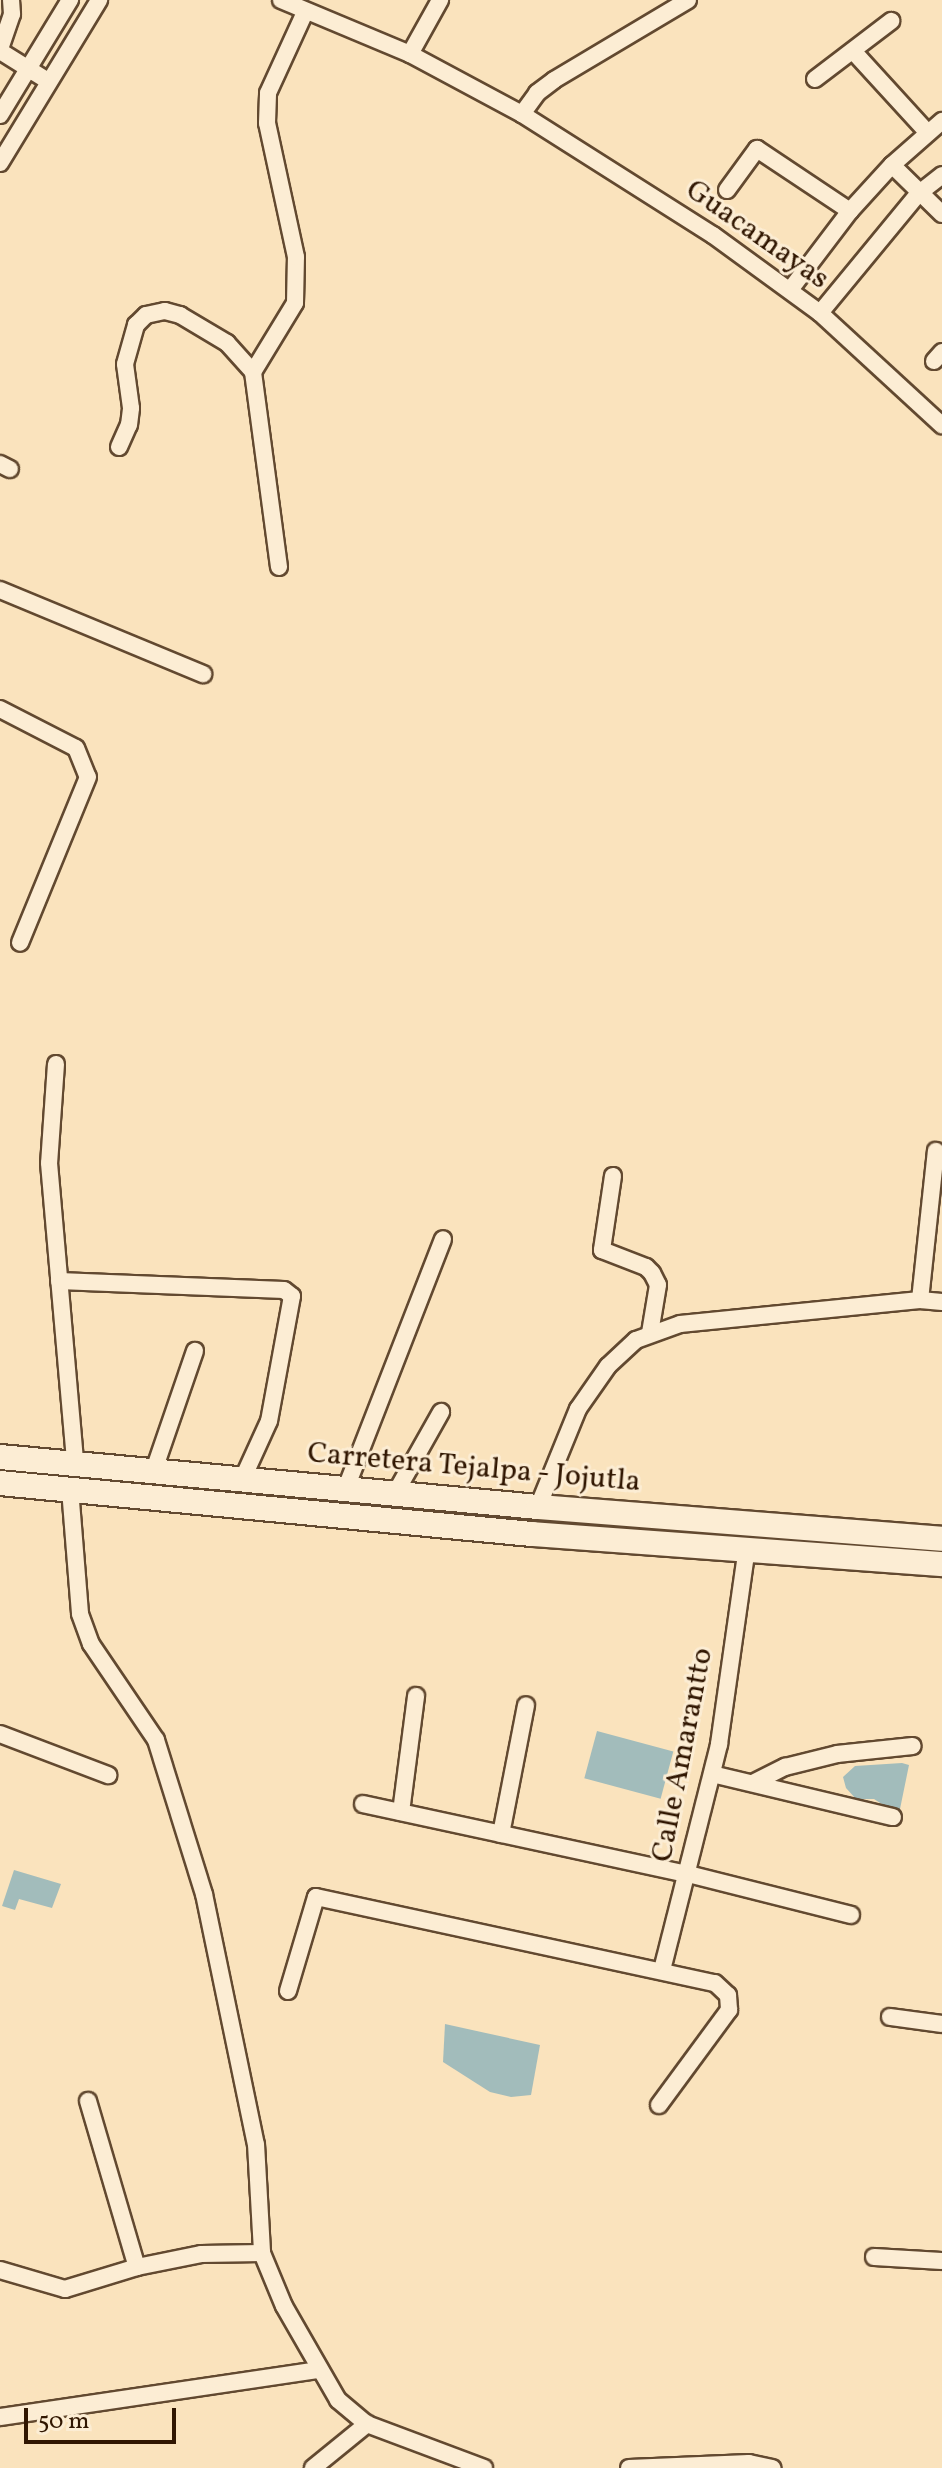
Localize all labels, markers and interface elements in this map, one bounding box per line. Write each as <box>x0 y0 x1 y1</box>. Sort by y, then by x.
street label: Guacamayas <box>678 172 836 298</box>
street label: Carretera Tejalpa - Jojutla <box>305 1435 643 1501</box>
street label: Calle Amarantto <box>645 1645 721 1865</box>
scale bar <box>28 2392 180 2442</box>
text: 50 m <box>38 2405 90 2439</box>

